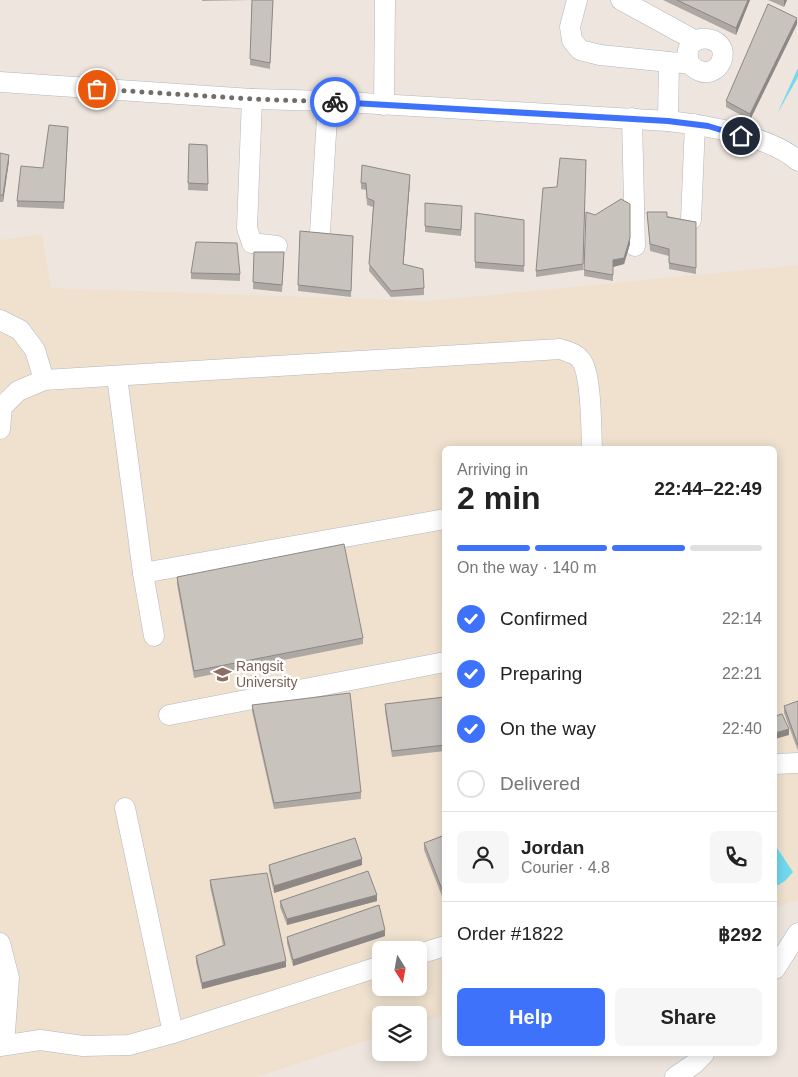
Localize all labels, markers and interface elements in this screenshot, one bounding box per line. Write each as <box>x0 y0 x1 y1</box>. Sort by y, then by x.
pin <box>76 68 118 110</box>
icon: bag <box>83 75 111 103</box>
courier <box>310 77 360 127</box>
icon: bike <box>321 88 349 116</box>
pin <box>720 115 762 157</box>
icon: home <box>727 122 755 150</box>
text: Arriving in <box>457 461 528 478</box>
text: 22:44–22:49 <box>654 478 762 499</box>
text: 2 min <box>457 480 541 516</box>
text: On the way · 140 m <box>457 559 597 576</box>
icon: check <box>457 605 485 633</box>
text: Confirmed <box>500 608 588 629</box>
text: 22:14 <box>722 610 762 627</box>
place label: Rangsit University <box>236 658 297 690</box>
icon: check <box>457 660 485 688</box>
text: Preparing <box>500 663 582 684</box>
school or university icon: Rangsit University <box>212 664 232 684</box>
text: 22:21 <box>722 665 762 682</box>
icon: check <box>457 715 485 743</box>
text: On the way <box>500 718 596 739</box>
text: 22:40 <box>722 720 762 737</box>
text: Delivered <box>500 773 580 794</box>
button: person <box>457 831 509 883</box>
button: phone <box>710 831 762 883</box>
text: Jordan <box>521 837 584 858</box>
text: Courier · 4.8 <box>521 859 610 876</box>
text: Order #1822 <box>457 923 564 944</box>
text: ฿292 <box>718 924 762 945</box>
north arrow <box>372 941 428 996</box>
map controls <box>372 941 427 1061</box>
button: Help <box>457 988 605 1046</box>
button: Share <box>615 988 762 1046</box>
button: layers <box>372 1006 427 1061</box>

